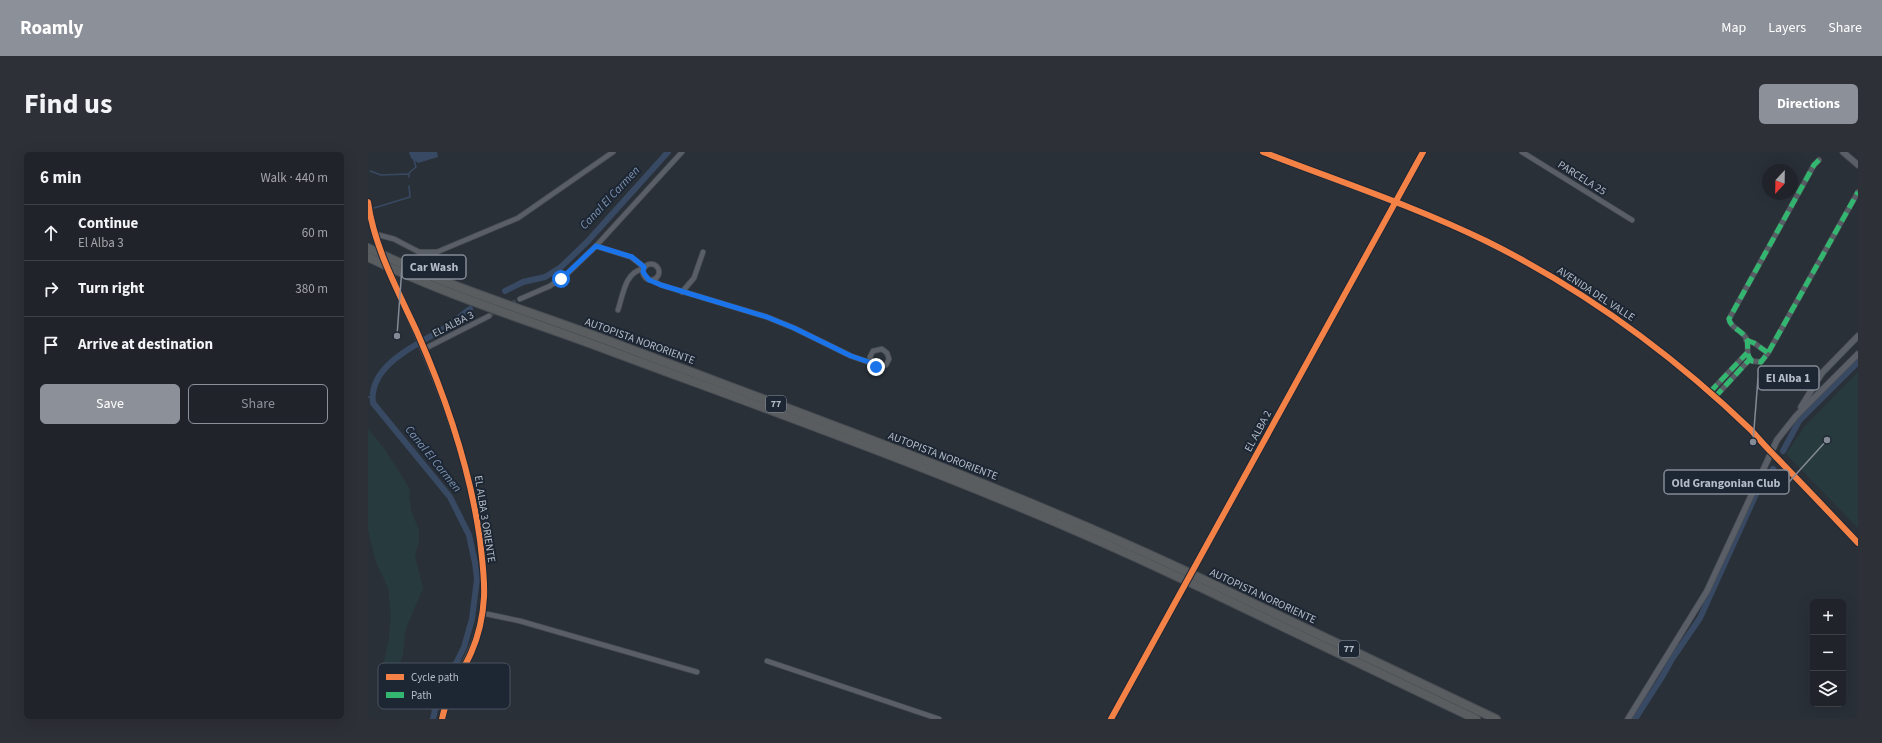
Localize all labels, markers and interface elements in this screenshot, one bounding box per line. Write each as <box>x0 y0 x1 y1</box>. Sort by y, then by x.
text: Roamly <box>20 15 83 42</box>
text: Map <box>1721 18 1746 38</box>
text: Layers <box>1768 18 1806 38</box>
text: Share <box>1828 18 1862 38</box>
text: Find us <box>24 84 112 124</box>
button: Directions <box>1759 84 1858 124</box>
street label: PARCELA 25 <box>1555 157 1609 199</box>
water label: Canal El Carmen <box>576 162 644 234</box>
north arrow <box>1762 164 1798 200</box>
text: 6 min <box>40 166 81 190</box>
text: Walk · 440 m <box>260 169 328 187</box>
text: Continue <box>78 213 138 234</box>
icon: ahead <box>40 222 62 244</box>
text: 60 m <box>302 224 328 242</box>
text: El Alba 3 <box>78 234 124 252</box>
callout: Car Wash <box>402 255 466 279</box>
text: Car Wash <box>410 259 458 276</box>
street label: AVENIDA DEL VALLE <box>1554 263 1638 325</box>
route start <box>552 270 570 288</box>
icon: right <box>40 278 62 300</box>
text: Turn right <box>78 278 144 299</box>
text: 380 m <box>295 280 328 298</box>
street label: EL ALBA 3 <box>430 307 476 341</box>
street label: AUTOPISTA NORORIENTE <box>583 314 697 368</box>
icon: arrive <box>40 334 62 356</box>
text: Arrive at destination <box>78 334 213 355</box>
route end <box>867 358 885 376</box>
callout: El Alba 1 <box>1758 366 1819 390</box>
text: El Alba 1 <box>1766 370 1810 387</box>
button: Save <box>40 384 180 424</box>
button: Share <box>188 384 328 424</box>
road number: 77 <box>766 396 786 412</box>
street label: EL ALBA 2 <box>1241 408 1275 454</box>
water label: Canal El Carmen <box>401 422 465 496</box>
street label: AUTOPISTA NORORIENTE <box>886 428 1000 484</box>
callout: Old Grangonian Club <box>1664 470 1789 494</box>
street label: EL ALBA 3 ORIENTE <box>471 474 499 564</box>
text: Old Grangonian Club <box>1672 475 1781 492</box>
street label: AUTOPISTA NORORIENTE <box>1207 565 1319 627</box>
map controls <box>1810 599 1846 707</box>
button: + <box>1810 599 1846 635</box>
button: − <box>1810 635 1846 671</box>
road number: 77 <box>1339 641 1359 657</box>
legend <box>378 663 510 709</box>
text: Cycle path <box>411 670 459 685</box>
button: layers <box>1810 671 1846 707</box>
text: Path <box>411 688 432 703</box>

